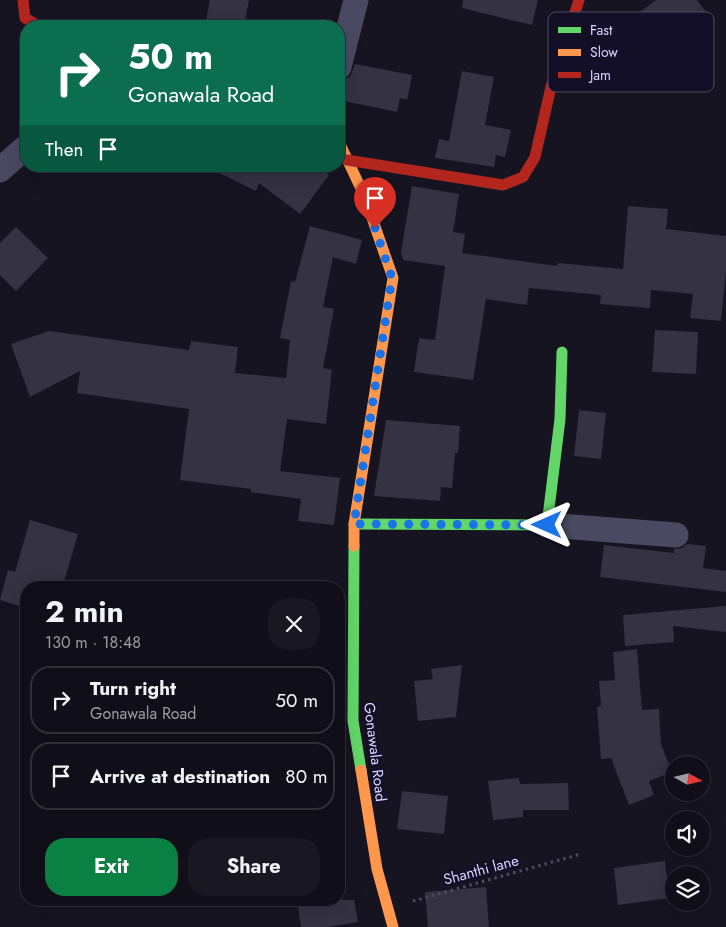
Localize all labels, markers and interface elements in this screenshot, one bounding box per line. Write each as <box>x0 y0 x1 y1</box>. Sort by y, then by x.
legend <box>548 12 714 92</box>
text: Fast <box>590 20 613 40</box>
text: 50 m <box>128 32 213 82</box>
icon: right <box>45 40 110 105</box>
text: Slow <box>590 42 618 62</box>
text: Jam <box>588 65 611 85</box>
text: Gonawala Road <box>128 78 274 110</box>
icon: arrive <box>94 135 122 163</box>
text: Then <box>45 136 84 163</box>
pin <box>354 177 396 228</box>
icon: arrive <box>361 184 389 212</box>
position arrow <box>520 498 572 550</box>
text: 2 min <box>45 590 124 633</box>
button: close <box>268 598 320 650</box>
text: 130 m · 18:48 <box>45 631 141 654</box>
text: Turn right <box>90 675 176 702</box>
icon: right <box>47 686 75 714</box>
text: 50 m <box>275 687 318 714</box>
street label: Gonawala Road <box>358 701 392 803</box>
text: Gonawala Road <box>90 702 196 725</box>
north arrow <box>665 756 710 801</box>
map controls <box>665 756 710 911</box>
icon: arrive <box>47 762 75 790</box>
text: Arrive at destination <box>90 763 270 790</box>
text: 80 m <box>285 763 328 790</box>
button: sound <box>665 811 710 856</box>
button: Exit <box>45 838 178 896</box>
button: Share <box>188 838 320 896</box>
street label: Shanthi lane <box>441 849 521 891</box>
button: layers <box>665 866 710 911</box>

